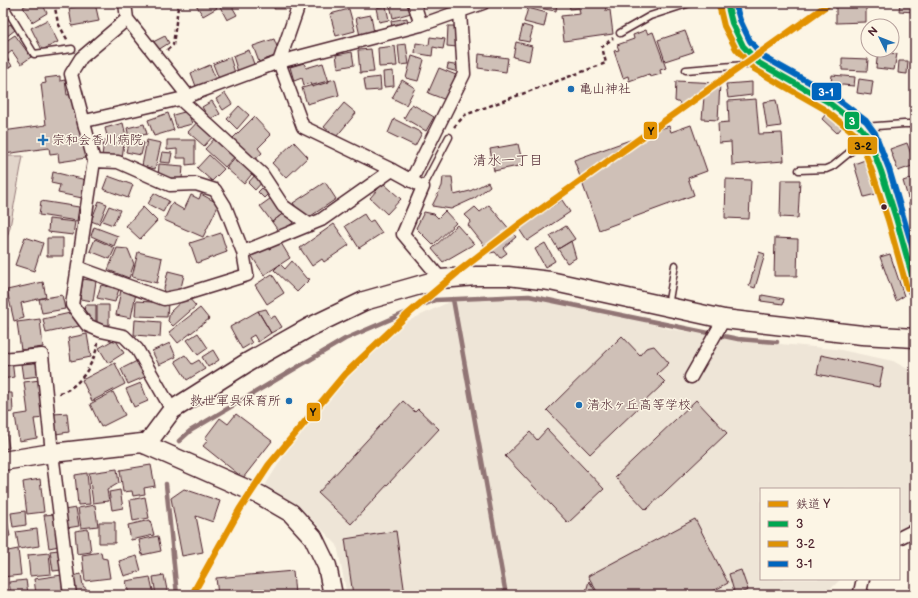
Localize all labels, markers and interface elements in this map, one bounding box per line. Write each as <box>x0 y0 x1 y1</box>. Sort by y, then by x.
north arrow <box>860 18 900 58</box>
text: N <box>865 24 881 39</box>
place label: 亀山神社 <box>579 81 631 97</box>
line badge: 3-1 <box>811 82 842 101</box>
marker: 亀山神社 <box>566 84 576 94</box>
text: 3-1 <box>818 86 834 99</box>
line badge: 3 <box>844 111 860 130</box>
text: 3 <box>849 115 856 128</box>
line badge: Y <box>643 121 658 140</box>
text: Y <box>648 125 655 138</box>
place label: 宗和会香川病院 <box>52 132 143 148</box>
marker: 宗和会香川病院 <box>37 134 49 146</box>
line badge: 3-2 <box>847 136 878 155</box>
text: 3-2 <box>854 140 872 153</box>
district label: 清水一丁目 <box>473 152 543 169</box>
unlabelled marker <box>879 202 889 212</box>
place label: 救世軍呉保育所 <box>190 393 281 409</box>
marker: 救世軍呉保育所 <box>284 396 294 406</box>
place label: 清水ヶ丘高等学校 <box>587 397 691 413</box>
marker: 清水ヶ丘高等学校 <box>574 400 584 410</box>
line badge: Y <box>306 402 321 422</box>
text: Y <box>310 406 317 419</box>
legend <box>760 488 900 580</box>
text: 鉄道 Y <box>796 497 831 512</box>
text: 3 <box>796 517 803 532</box>
text: 3-2 <box>796 537 815 552</box>
text: 3-1 <box>796 557 812 572</box>

